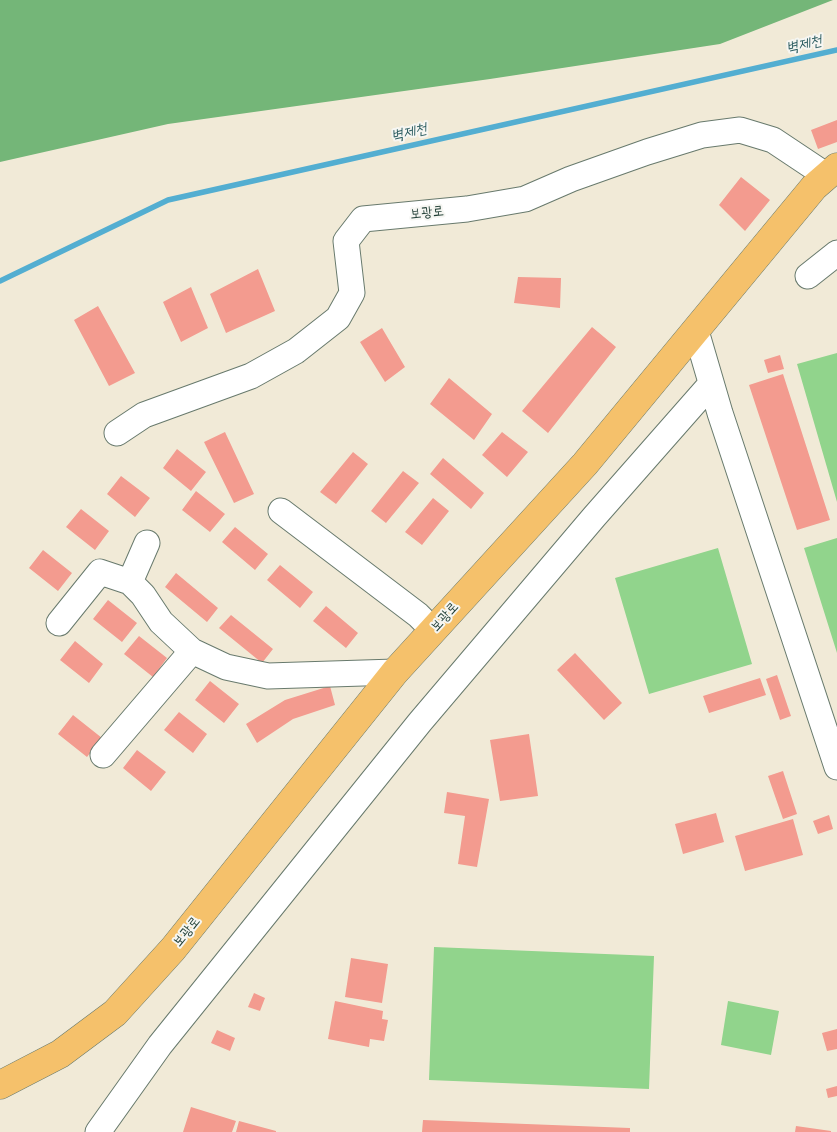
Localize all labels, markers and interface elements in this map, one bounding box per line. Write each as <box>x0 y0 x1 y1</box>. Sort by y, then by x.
water label: 벽제천 <box>784 32 824 58</box>
water label: 벽제천 <box>389 120 429 146</box>
street label: 보광로 <box>409 203 445 223</box>
street label: 보광로 <box>427 599 463 635</box>
street label: 보광로 <box>170 914 204 950</box>

